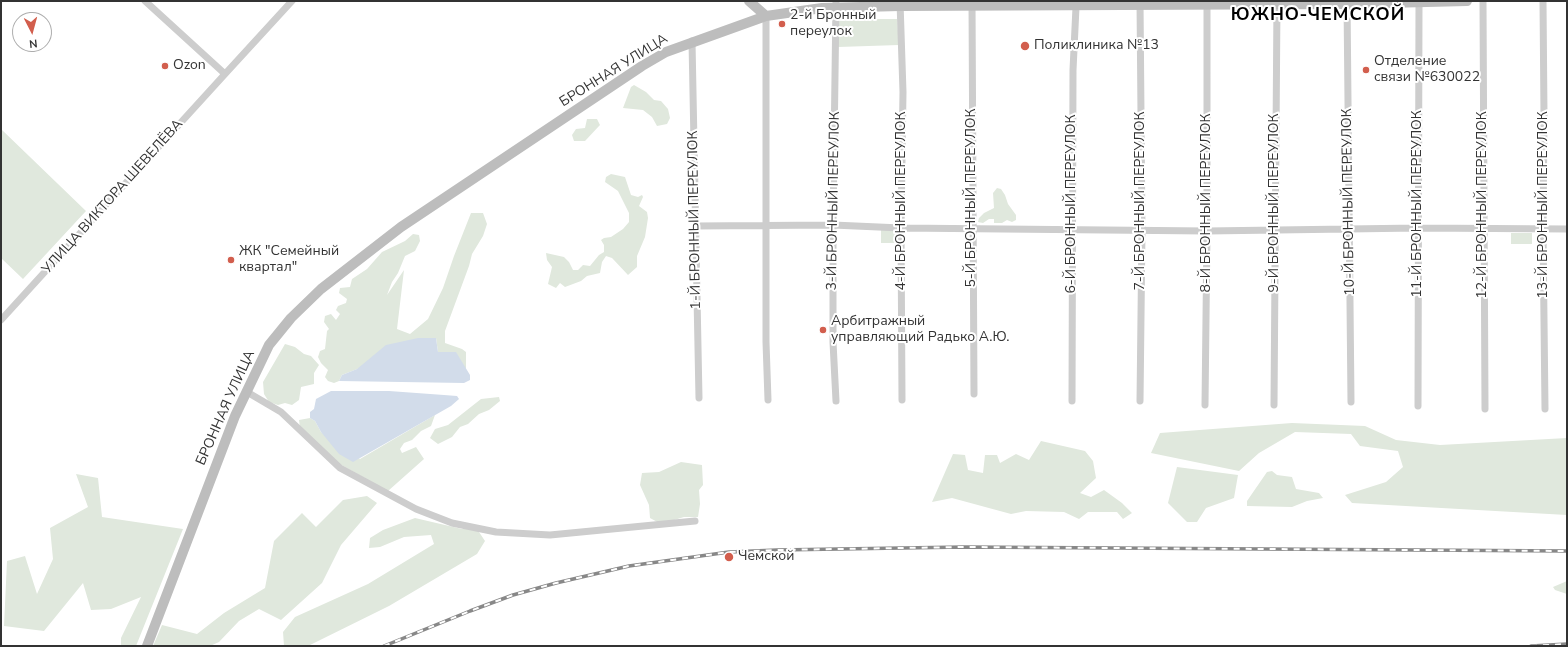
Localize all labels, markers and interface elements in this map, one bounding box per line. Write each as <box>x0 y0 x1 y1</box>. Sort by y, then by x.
district label: ЮЖНО-ЧЕМСКОЙ <box>1231 5 1405 27</box>
place label: 2-й Бронный переулок <box>790 8 876 40</box>
north arrow <box>12 12 52 52</box>
marker: 2-й Бронный переулок <box>777 19 787 29</box>
street label: БРОННАЯ УЛИЦА <box>557 31 671 111</box>
text: N <box>28 36 38 51</box>
place label: Поликлиника №13 <box>1034 38 1159 54</box>
marker: Поликлиника №13 <box>1019 40 1031 52</box>
place label: Отделение связи №630022 <box>1374 54 1480 86</box>
place label: Ozon <box>173 58 206 74</box>
marker: Ozon <box>160 61 170 71</box>
marker: Отделение связи №630022 <box>1361 65 1371 75</box>
street label: 5-Й БРОННЫЙ ПЕРЕУЛОК <box>964 108 980 288</box>
street label: 10-Й БРОННЫЙ ПЕРЕУЛОК <box>1339 108 1359 296</box>
street label: 11-Й БРОННЫЙ ПЕРЕУЛОК <box>1410 110 1426 298</box>
street label: 3-Й БРОННЫЙ ПЕРЕУЛОК <box>824 111 844 291</box>
street label: 4-Й БРОННЫЙ ПЕРЕУЛОК <box>894 111 910 291</box>
street label: 7-Й БРОННЫЙ ПЕРЕУЛОК <box>1133 111 1149 291</box>
street label: 12-Й БРОННЫЙ ПЕРЕУЛОК <box>1475 111 1491 299</box>
street label: 13-Й БРОННЫЙ ПЕРЕУЛОК <box>1536 111 1552 299</box>
street label: 8-Й БРОННЫЙ ПЕРЕУЛОК <box>1199 113 1215 293</box>
street label: 9-Й БРОННЫЙ ПЕРЕУЛОК <box>1267 113 1283 293</box>
street label: 6-Й БРОННЫЙ ПЕРЕУЛОК <box>1064 114 1080 294</box>
street label: УЛИЦА ВИКТОРА ШЕВЕЛЁВА <box>39 116 187 278</box>
street label: 1-Й БРОННЫЙ ПЕРЕУЛОК <box>685 130 705 310</box>
place label: ЖК "Семейный квартал" <box>239 244 339 276</box>
marker: ЖК "Семейный квартал" <box>226 255 236 265</box>
place label: Арбитражный управляющий Радько А.Ю. <box>831 314 1009 346</box>
marker: Арбитражный управляющий Радько А.Ю. <box>818 325 828 335</box>
street label: БРОННАЯ УЛИЦА <box>193 348 259 468</box>
place label: Чемской <box>738 549 794 565</box>
marker: Чемской <box>723 551 735 563</box>

